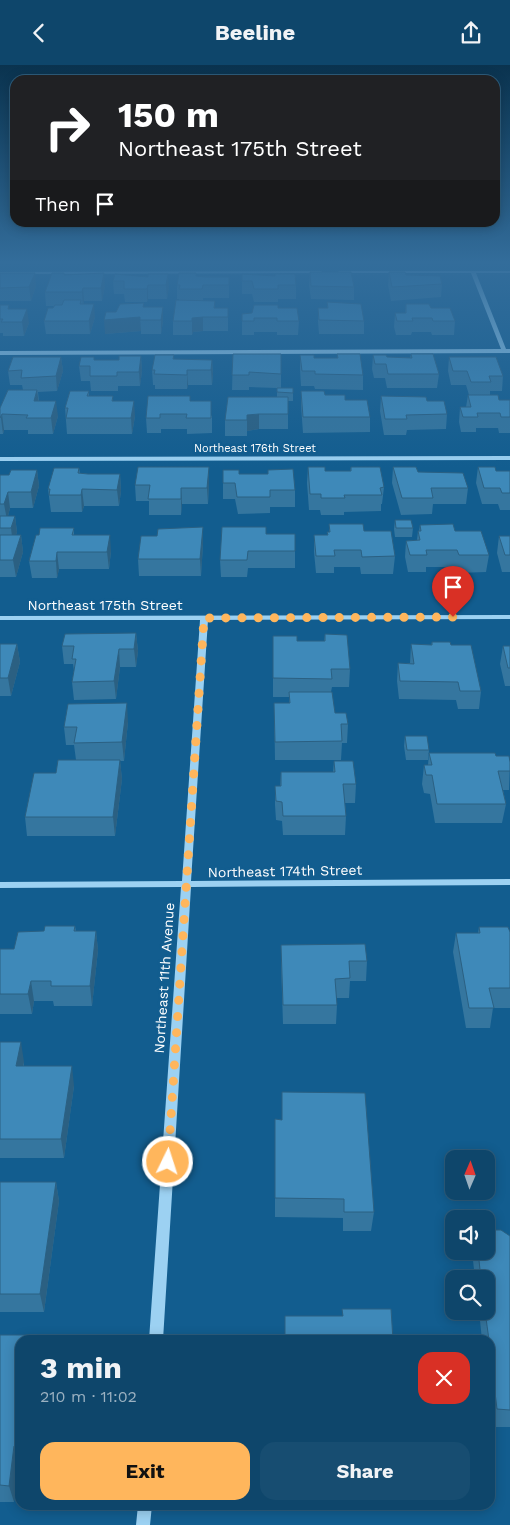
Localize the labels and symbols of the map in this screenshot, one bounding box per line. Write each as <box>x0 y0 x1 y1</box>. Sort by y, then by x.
street label: Northeast 176th Street <box>194 442 316 455</box>
pin <box>432 566 474 617</box>
street label: Northeast 175th Street <box>27 597 183 613</box>
street label: Northeast 174th Street <box>208 862 363 880</box>
street label: Northeast 11th Avenue <box>151 902 177 1054</box>
position arrow <box>141 1135 193 1187</box>
north arrow <box>445 1150 495 1200</box>

